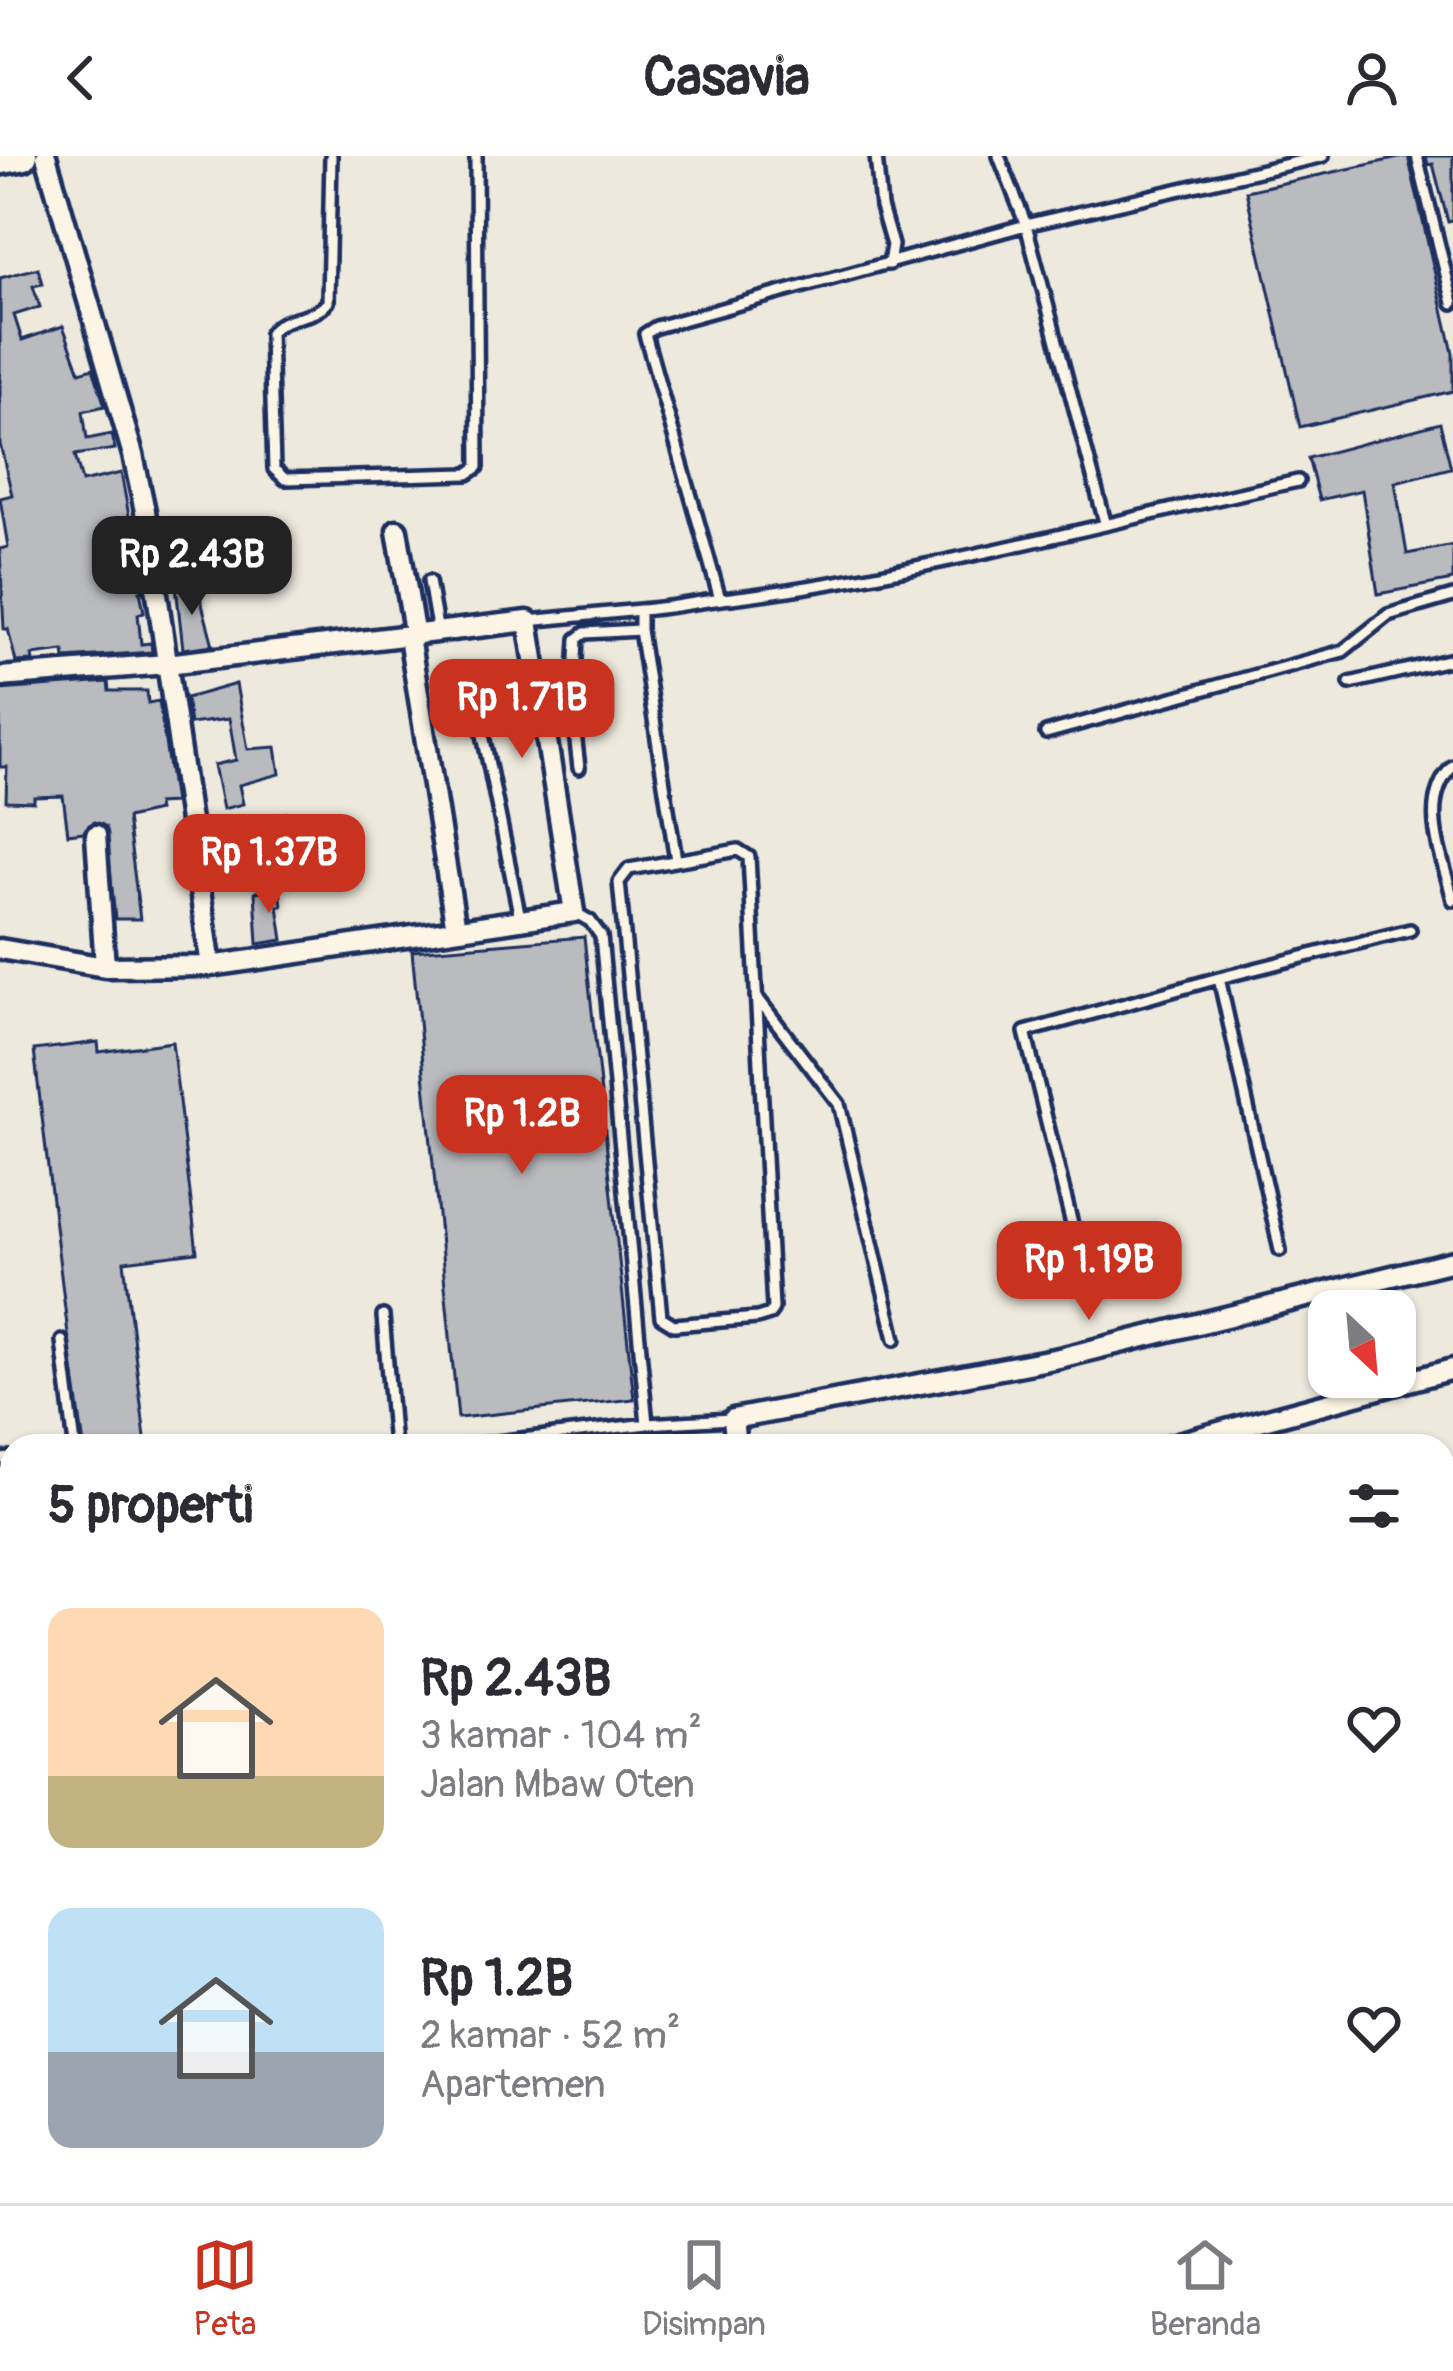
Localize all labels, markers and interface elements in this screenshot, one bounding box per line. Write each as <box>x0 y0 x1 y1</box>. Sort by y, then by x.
text: Casavia <box>643 44 810 112</box>
icon: back <box>48 45 114 111</box>
icon: person <box>1339 45 1405 111</box>
pin: Rp 2.43B <box>68 516 316 618</box>
text: Rp 2.43B <box>119 530 265 579</box>
pin: Rp 1.71B <box>398 659 646 761</box>
text: Rp 1.71B <box>456 673 588 722</box>
pin: Rp 1.37B <box>145 814 393 916</box>
text: Rp 1.37B <box>200 828 338 877</box>
pin: Rp 1.2B <box>411 1075 633 1177</box>
text: Rp 1.2B <box>463 1089 581 1138</box>
pin: Rp 1.19B <box>965 1221 1213 1323</box>
text: Rp 1.19B <box>1024 1235 1154 1284</box>
north arrow <box>1308 1290 1416 1398</box>
map controls <box>1308 1290 1416 1398</box>
icon: filters <box>1341 1473 1407 1539</box>
text: 5 properti <box>48 1474 253 1538</box>
text: Rp 2.43B <box>420 1647 611 1711</box>
icon: home <box>144 1656 288 1800</box>
icon: heart <box>1341 1695 1407 1761</box>
text: 3 kamar · 104 m² <box>420 1711 702 1760</box>
text: Jalan Mbaw Oten <box>420 1760 695 1809</box>
text: Rp 1.2B <box>420 1947 573 2011</box>
icon: home <box>144 1956 288 2100</box>
icon: heart <box>1341 1995 1407 2061</box>
text: 2 kamar · 52 m² <box>420 2011 680 2060</box>
text: Apartemen <box>420 2060 605 2109</box>
tab: Peta <box>192 2232 258 2345</box>
tab: Disimpan <box>642 2232 766 2345</box>
tab: Beranda <box>1150 2232 1261 2345</box>

